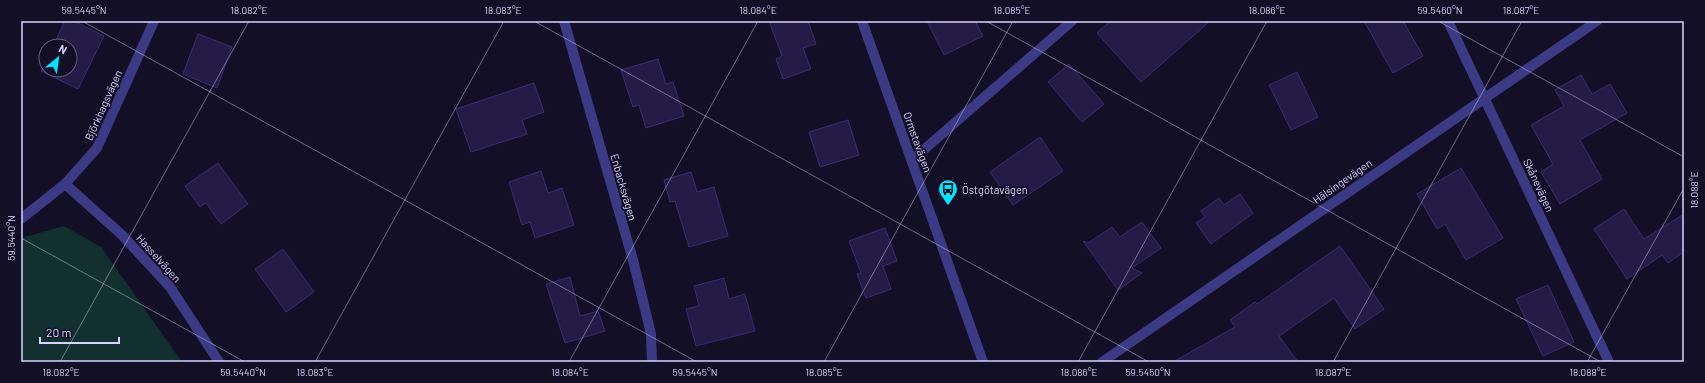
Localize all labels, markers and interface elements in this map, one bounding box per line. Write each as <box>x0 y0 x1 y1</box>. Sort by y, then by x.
text: 59.5445°N <box>62 4 107 16</box>
text: 18.082°E <box>230 4 268 16</box>
text: 18.083°E <box>484 4 522 16</box>
text: 18.084°E <box>739 4 777 16</box>
text: 18.085°E <box>993 4 1031 16</box>
text: 18.086°E <box>1248 4 1286 16</box>
text: 59.5460°N <box>1417 4 1463 16</box>
text: 18.087°E <box>1503 4 1539 16</box>
north arrow <box>38 38 78 78</box>
text: N <box>57 41 69 56</box>
street label: Björkhagsvägen <box>82 68 124 142</box>
street label: Ormstavägen <box>901 110 935 174</box>
street label: Enbacksvägen <box>608 152 640 222</box>
street label: Hälsingevägen <box>1310 156 1374 206</box>
street label: Skånevägen <box>1521 156 1557 214</box>
text: 18.088°E <box>1688 171 1700 209</box>
bus stop icon: Östgötavägen <box>937 178 959 206</box>
place label: Östgötavägen <box>962 182 1028 196</box>
text: 59.5440°N <box>5 215 17 261</box>
street label: Hasselvägen <box>134 231 184 285</box>
scale bar <box>40 319 119 345</box>
text: 20 m <box>46 325 72 339</box>
text: 18.082°E <box>42 366 80 378</box>
text: 59.5440°N <box>220 366 266 378</box>
text: 18.083°E <box>296 366 334 378</box>
text: 18.084°E <box>551 366 589 378</box>
text: 59.5445°N <box>673 366 718 378</box>
text: 18.085°E <box>805 366 843 378</box>
text: 18.086°E <box>1060 366 1098 378</box>
text: 59.5450°N <box>1125 366 1171 378</box>
text: 18.087°E <box>1315 366 1351 378</box>
text: 18.088°E <box>1569 366 1607 378</box>

